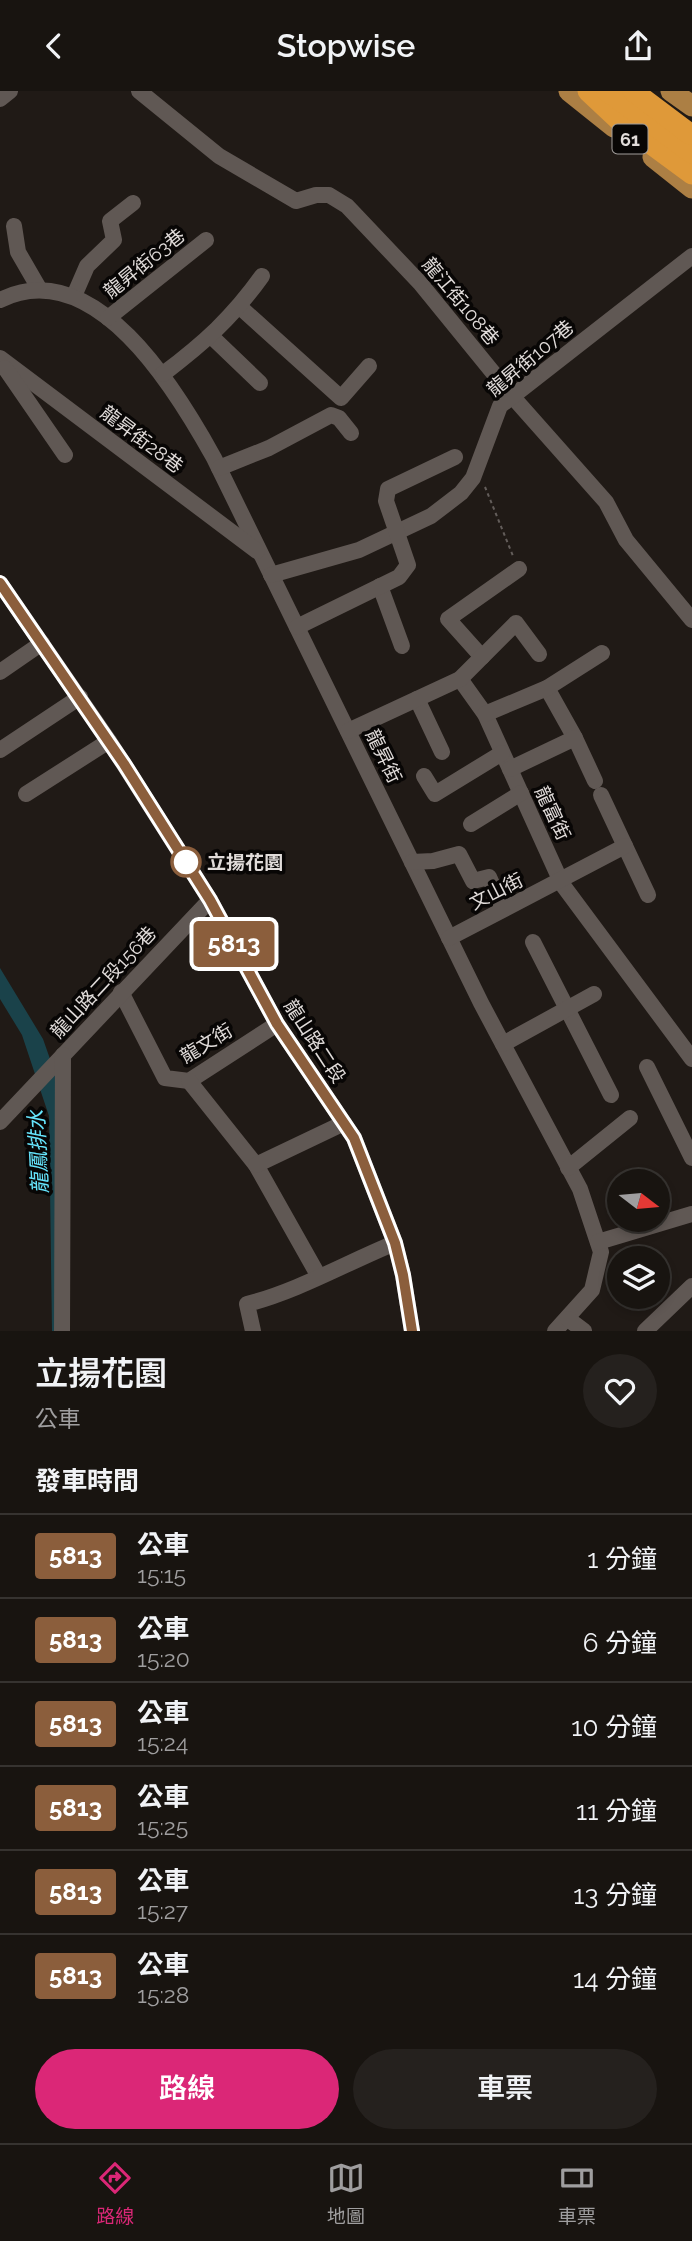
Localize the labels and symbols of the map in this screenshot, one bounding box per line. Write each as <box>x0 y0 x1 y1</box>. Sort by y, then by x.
road number: 61 <box>612 124 648 153</box>
street label: 龍昇街63巷 <box>99 224 189 302</box>
street label: 龍江街108巷 <box>418 253 504 349</box>
street label: 龍昇街107巷 <box>482 316 578 400</box>
street label: 龍昇街28巷 <box>97 401 187 477</box>
street label: 龍昇街 <box>362 726 406 786</box>
street label: 龍富街 <box>531 783 575 843</box>
marker: 立揚花園 <box>171 847 201 877</box>
place label: 立揚花園 <box>207 851 283 873</box>
street label: 文山街 <box>466 868 526 914</box>
line badge: 5813 <box>185 921 283 967</box>
street label: 龍山路二段156巷 <box>46 922 160 1042</box>
street label: 龍山路二段 <box>280 995 350 1087</box>
street label: 龍文街 <box>176 1019 236 1067</box>
water label: 龍鳳排水 <box>23 1108 53 1195</box>
north arrow <box>607 1169 670 1232</box>

